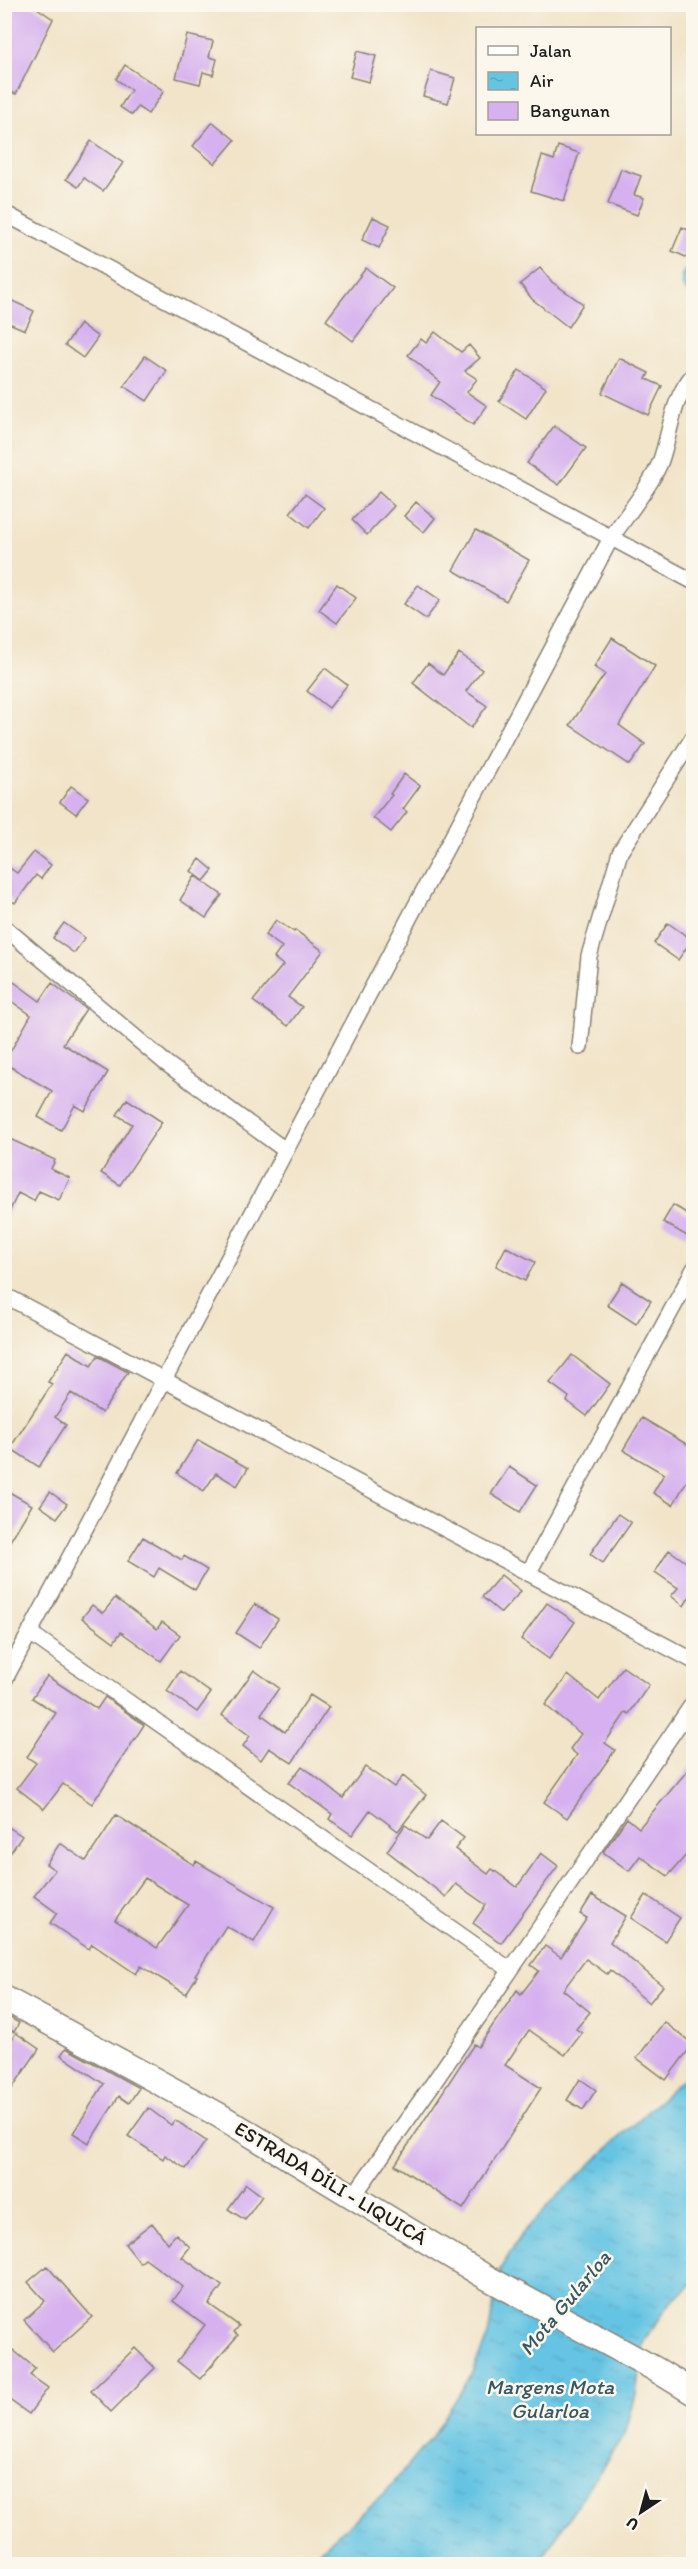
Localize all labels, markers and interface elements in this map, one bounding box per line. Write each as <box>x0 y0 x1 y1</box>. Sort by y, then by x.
legend <box>476 27 671 135</box>
text: Jalan <box>530 40 572 62</box>
text: Air <box>530 70 554 92</box>
text: Bangunan <box>530 100 610 122</box>
street label: ESTRADA DÍLI - LIQUICÁ <box>231 2116 432 2250</box>
water label: Mota Gularloa <box>514 2245 616 2360</box>
water label: Margens Mota Gularloa <box>486 2374 614 2423</box>
north arrow <box>611 2482 671 2542</box>
text: U <box>623 2513 642 2535</box>

